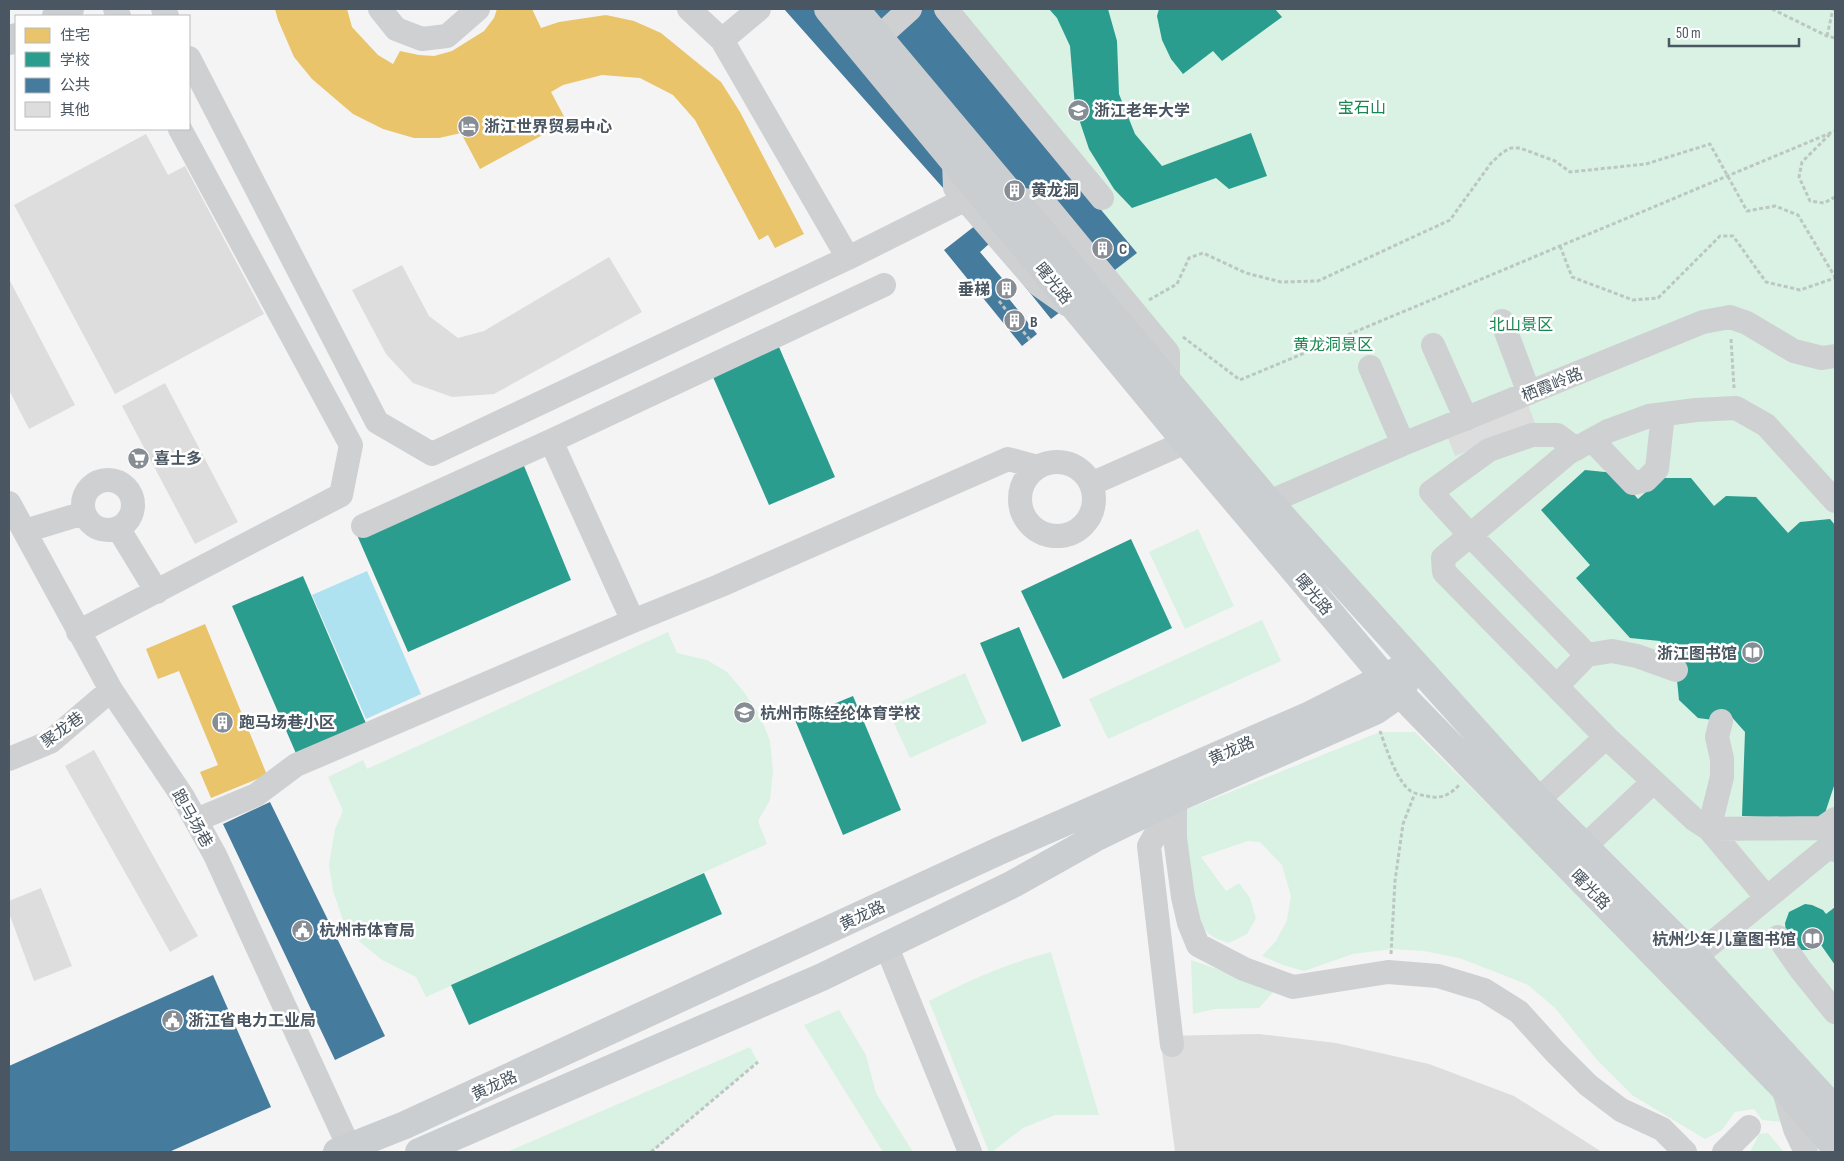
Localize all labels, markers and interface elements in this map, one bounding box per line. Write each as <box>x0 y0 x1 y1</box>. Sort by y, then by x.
legend <box>15 15 190 130</box>
scale bar <box>1669 15 1799 47</box>
text: 50 m <box>1676 24 1701 43</box>
text: 住宅 <box>60 26 90 45</box>
text: 学校 <box>60 51 90 70</box>
text: 公共 <box>60 76 90 95</box>
school or university icon: 浙江老年大学 <box>1066 98 1090 122</box>
park label: 宝石山 <box>1338 99 1386 118</box>
text: 其他 <box>60 101 90 120</box>
place label: 浙江老年大学 <box>1094 102 1190 121</box>
hotel icon: 浙江世界贸易中心 <box>456 114 480 138</box>
place label: 浙江世界贸易中心 <box>484 118 612 137</box>
building icon: 黄龙洞 <box>1003 178 1027 202</box>
place label: 黄龙洞 <box>1031 181 1079 201</box>
building icon: C <box>1091 236 1115 260</box>
place label: C <box>1119 240 1127 259</box>
street label: 曙光路 <box>1030 259 1075 309</box>
building icon: 垂梯 <box>994 277 1018 301</box>
place label: 垂梯 <box>958 281 990 300</box>
building icon: B <box>1002 309 1026 333</box>
place label: B <box>1030 313 1038 332</box>
park label: 北山景区 <box>1489 316 1553 335</box>
park label: 黄龙洞景区 <box>1293 336 1373 355</box>
street label: 栖霞岭路 <box>1519 365 1586 406</box>
supermarket icon: 喜士多 <box>126 446 150 470</box>
place label: 喜士多 <box>154 450 202 469</box>
street label: 曙光路 <box>1290 570 1336 619</box>
library icon: 浙江图书馆 <box>1741 641 1765 665</box>
place label: 浙江图书馆 <box>1657 645 1737 664</box>
school or university icon: 杭州市陈经纶体育学校 <box>732 701 756 725</box>
place label: 杭州市陈经纶体育学校 <box>760 704 921 724</box>
street label: 聚龙巷 <box>38 708 88 752</box>
building icon: 跑马场巷小区 <box>211 710 235 734</box>
place label: 跑马场巷小区 <box>239 714 335 733</box>
street label: 黄龙路 <box>1206 733 1257 770</box>
street label: 跑马场巷 <box>167 786 216 851</box>
street label: 曙光路 <box>1566 866 1613 914</box>
street label: 黄龙路 <box>837 898 888 935</box>
public building icon: 杭州市体育局 <box>291 918 315 942</box>
place label: 杭州市体育局 <box>319 921 415 941</box>
library icon: 杭州少年儿童图书馆 <box>1800 927 1824 951</box>
place label: 杭州少年儿童图书馆 <box>1652 930 1796 950</box>
public building icon: 浙江省电力工业局 <box>160 1008 184 1032</box>
place label: 浙江省电力工业局 <box>188 1012 316 1031</box>
street label: 黄龙路 <box>469 1068 520 1105</box>

